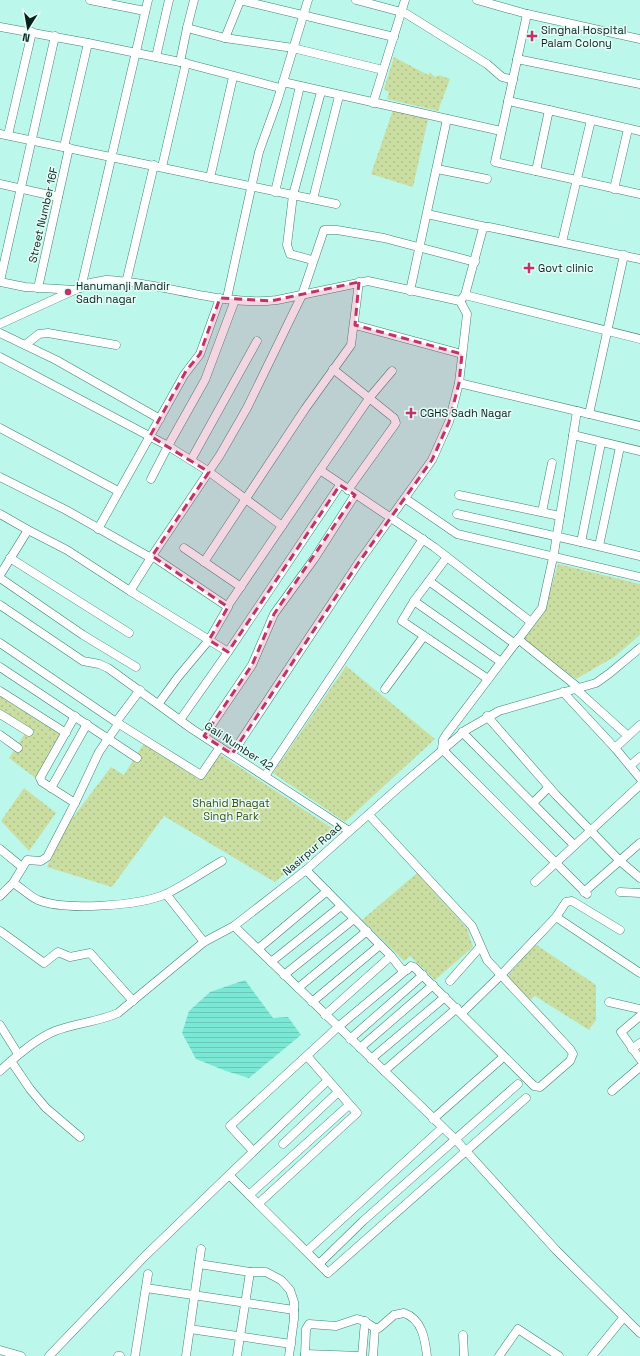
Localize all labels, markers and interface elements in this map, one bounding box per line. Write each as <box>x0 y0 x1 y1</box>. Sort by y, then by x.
north arrow <box>8 8 48 48</box>
place label: Singhal Hospital Palam Colony <box>541 23 626 50</box>
text: N <box>21 30 31 45</box>
marker: Singhal Hospital Palam Colony <box>526 30 538 42</box>
street label: Street Number 16F <box>25 166 61 264</box>
place label: Govt clinic <box>538 261 594 275</box>
marker: Govt clinic <box>523 262 535 274</box>
place label: Hanumanji Mandir Sadh nagar <box>76 279 170 306</box>
marker: Hanumanji Mandir Sadh nagar <box>63 287 73 297</box>
place label: CGHS Sadh Nagar <box>420 406 512 420</box>
marker: CGHS Sadh Nagar <box>405 407 417 419</box>
street label: Gali Number 42 <box>202 719 276 774</box>
park label: Shahid Bhagat Singh Park <box>192 796 270 823</box>
street label: Nasirpur Road <box>279 819 345 879</box>

